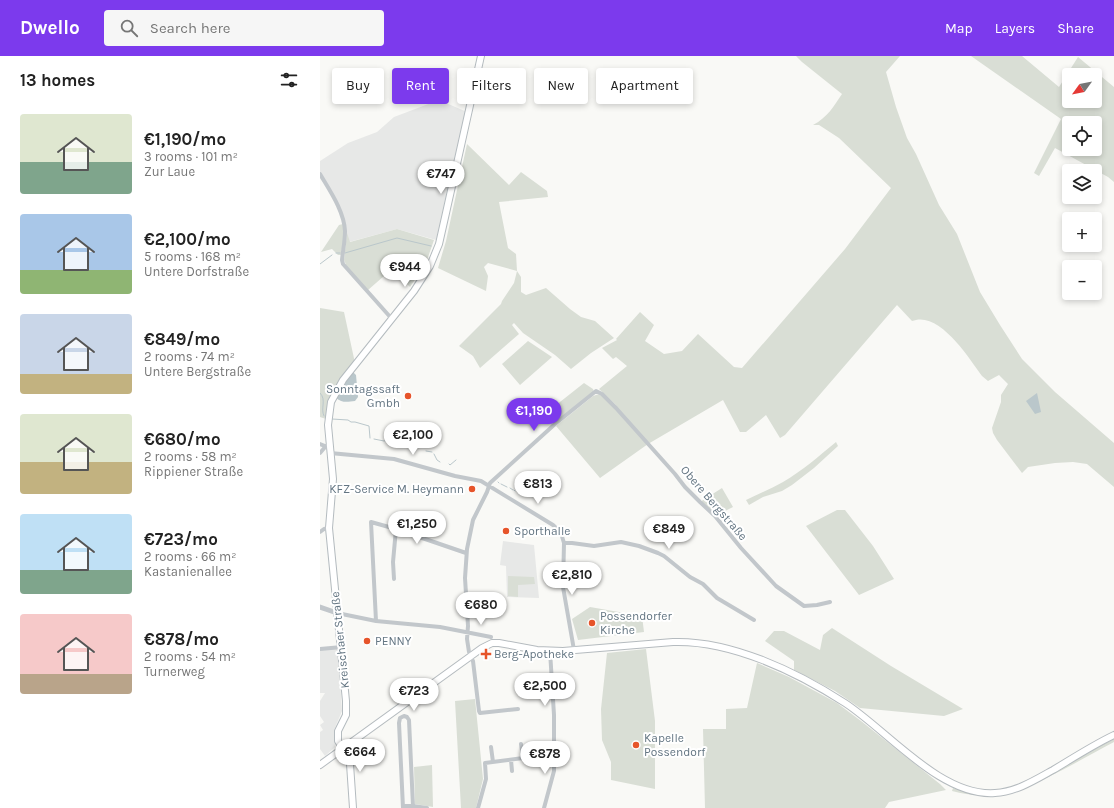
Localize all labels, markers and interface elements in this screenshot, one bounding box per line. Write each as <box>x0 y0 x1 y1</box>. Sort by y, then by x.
search box <box>104 10 384 46</box>
text: Dwello <box>20 17 80 39</box>
icon: search <box>118 17 140 39</box>
text: Search here <box>150 19 231 37</box>
text: Map <box>945 20 973 37</box>
text: Layers <box>995 20 1035 37</box>
text: Share <box>1057 20 1094 37</box>
chip: Buy <box>332 68 384 104</box>
chip: Rent <box>392 68 449 104</box>
chip: Filters <box>457 68 526 104</box>
chip: New <box>534 68 588 104</box>
chip: Apartment <box>596 68 693 104</box>
north arrow <box>1062 68 1102 108</box>
map controls <box>1062 68 1102 300</box>
icon: filters <box>278 69 300 91</box>
text: 13 homes <box>20 70 95 90</box>
button: locate <box>1062 116 1102 156</box>
text: €1,190/mo <box>144 129 226 149</box>
icon: home <box>52 130 100 178</box>
text: 3 rooms · 101 m² <box>144 149 238 164</box>
pin: €747 <box>417 161 465 195</box>
text: Zur Laue <box>144 164 195 179</box>
button: layers <box>1062 164 1102 204</box>
text: €747 <box>427 166 455 181</box>
button: + <box>1062 212 1102 252</box>
text: €2,100/mo <box>144 229 231 249</box>
icon: home <box>52 230 100 278</box>
text: 5 rooms · 168 m² <box>144 249 241 264</box>
pin: €944 <box>381 254 429 288</box>
text: €944 <box>389 259 421 274</box>
button: − <box>1062 260 1102 300</box>
text: Untere Dorfstraße <box>144 264 249 279</box>
text: €849/mo <box>144 329 220 349</box>
icon: home <box>52 330 100 378</box>
text: 2 rooms · 74 m² <box>144 349 235 364</box>
text: Untere Bergstraße <box>144 364 251 379</box>
place label: Sonntagssaft Gmbh <box>326 382 400 410</box>
marker: Sonntagssaft Gmbh <box>403 391 413 401</box>
pin: €1,190 <box>501 398 567 432</box>
text: €1,190 <box>516 403 552 418</box>
pin: €2,100 <box>380 422 446 456</box>
text: €2,100 <box>393 427 433 442</box>
text: €680/mo <box>144 429 221 449</box>
icon: home <box>52 430 100 478</box>
text: 2 rooms · 58 m² <box>144 449 237 464</box>
street label: Obere Bergstraße <box>678 463 750 543</box>
text: Rippiener Straße <box>144 464 243 479</box>
pin: €813 <box>514 471 562 505</box>
text: €813 <box>523 476 553 491</box>
place label: KFZ-Service M. Heymann <box>329 482 464 496</box>
marker: KFZ-Service M. Heymann <box>467 484 477 494</box>
pin: €1,250 <box>384 511 450 545</box>
text: €1,250 <box>397 516 437 531</box>
pin: €849 <box>645 516 693 550</box>
text: €849 <box>653 521 685 536</box>
place label: Sporthalle <box>514 524 570 538</box>
marker: Sporthalle <box>501 526 511 536</box>
text: €723/mo <box>144 529 218 549</box>
icon: home <box>52 530 100 578</box>
text: 2 rooms · 66 m² <box>144 549 236 564</box>
pin: €2,810 <box>539 562 605 596</box>
text: Kastanienallee <box>144 564 232 579</box>
text: €2,810 <box>552 567 592 582</box>
street label: Kreischaer Straße <box>328 591 352 689</box>
pin: €680 <box>457 592 505 626</box>
text: €680 <box>465 597 497 612</box>
place label: Possendorfer Kirche <box>600 609 672 637</box>
marker: Possendorfer Kirche <box>587 618 597 628</box>
text: €878/mo <box>144 629 219 649</box>
icon: home <box>52 630 100 678</box>
place label: PENNY <box>375 634 412 648</box>
marker: PENNY <box>362 636 372 646</box>
place label: Berg-Apotheke <box>494 647 574 661</box>
text: 2 rooms · 54 m² <box>144 649 236 664</box>
marker: Berg-Apotheke <box>481 649 491 659</box>
text: Turnerweg <box>144 664 205 679</box>
pin: €2,500 <box>512 673 578 707</box>
pin: €723 <box>390 678 438 712</box>
text: €2,500 <box>523 678 567 693</box>
text: €723 <box>399 683 429 698</box>
place label: Kapelle Possendorf <box>644 731 706 759</box>
pin: €664 <box>336 739 384 773</box>
marker: Kapelle Possendorf <box>631 740 641 750</box>
pin: €878 <box>521 741 569 775</box>
text: €664 <box>344 744 376 759</box>
text: €878 <box>529 746 561 761</box>

